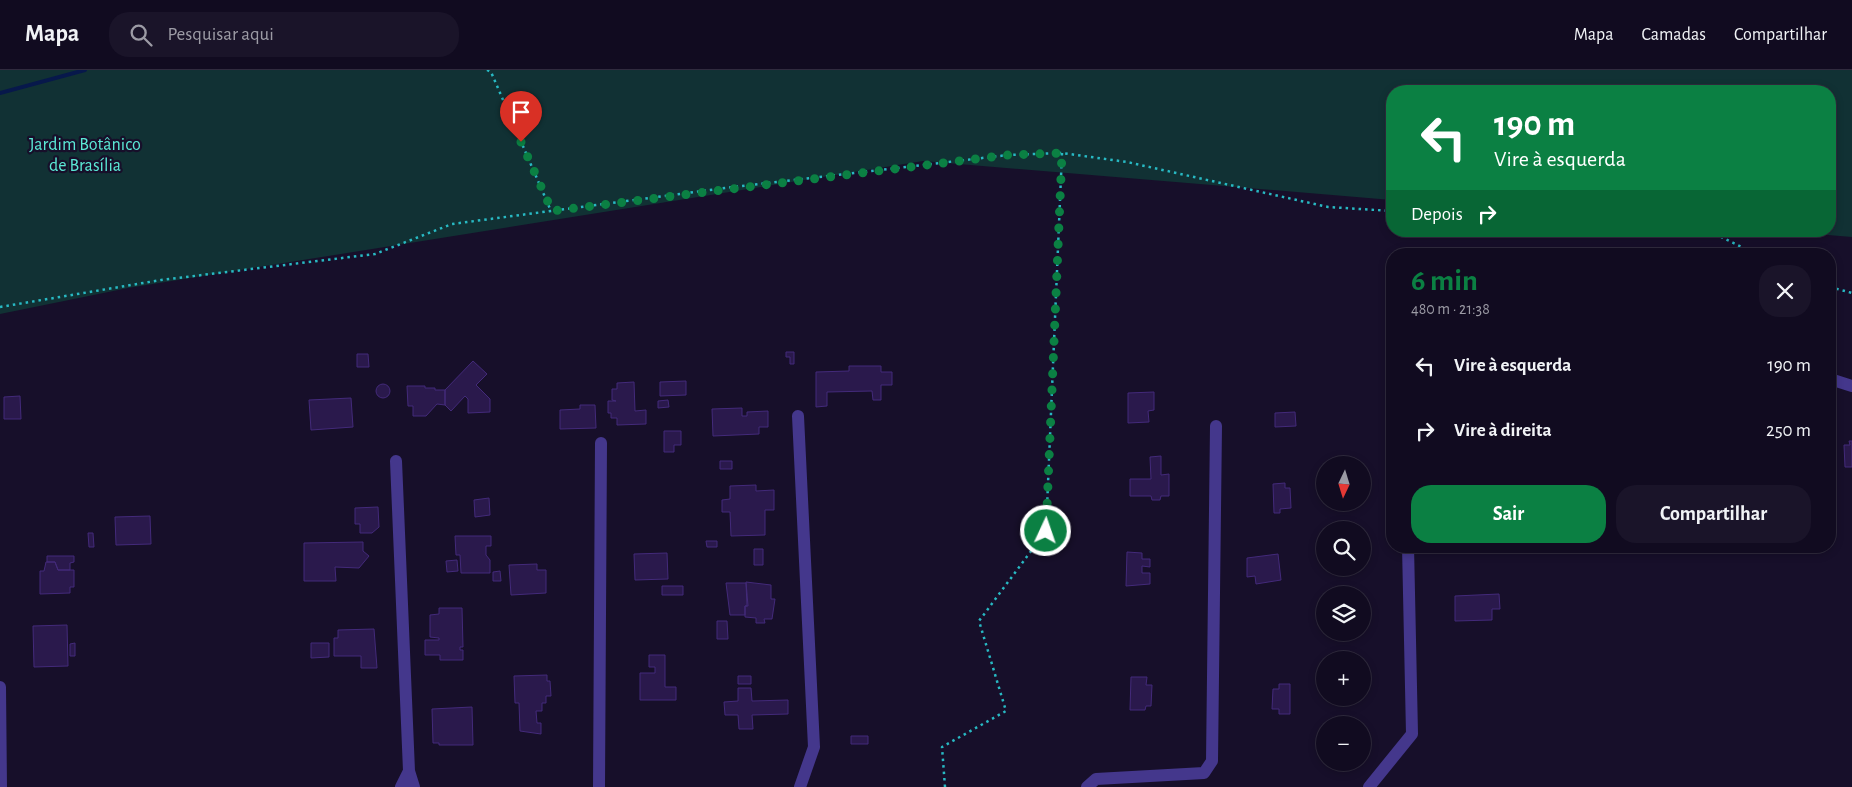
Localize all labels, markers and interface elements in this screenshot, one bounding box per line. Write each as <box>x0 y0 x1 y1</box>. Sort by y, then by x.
search box <box>109 12 459 57</box>
icon: search <box>127 21 155 49</box>
text: Mapa <box>25 22 79 46</box>
text: Pesquisar aqui <box>167 25 274 44</box>
text: Mapa <box>1574 26 1613 44</box>
text: Camadas <box>1641 26 1706 44</box>
text: Compartilhar <box>1734 26 1827 44</box>
pin <box>500 91 542 142</box>
icon: arrive <box>507 98 535 126</box>
icon: left <box>1411 105 1476 170</box>
text: 190 m <box>1494 107 1575 142</box>
park label: Jardim Botânico de Brasília <box>29 136 141 175</box>
text: Vire à esquerda <box>1494 148 1626 170</box>
icon: right <box>1473 200 1501 228</box>
text: Depois <box>1411 205 1463 224</box>
button: close <box>1759 265 1811 317</box>
text: 6 min <box>1411 266 1478 296</box>
text: 480 m · 21:38 <box>1411 301 1490 317</box>
icon: left <box>1411 352 1439 380</box>
text: Vire à esquerda <box>1454 356 1571 375</box>
text: 190 m <box>1767 356 1811 375</box>
icon: right <box>1411 417 1439 445</box>
text: Vire à direita <box>1454 421 1552 440</box>
text: 250 m <box>1766 421 1811 440</box>
north arrow <box>1316 456 1371 511</box>
map controls <box>1316 456 1371 771</box>
button: Sair <box>1411 485 1606 543</box>
button: Compartilhar <box>1616 485 1811 543</box>
position arrow <box>1019 504 1071 556</box>
button: search <box>1316 521 1371 576</box>
button: layers <box>1316 586 1371 641</box>
button: + <box>1316 651 1371 706</box>
button: − <box>1316 716 1371 771</box>

